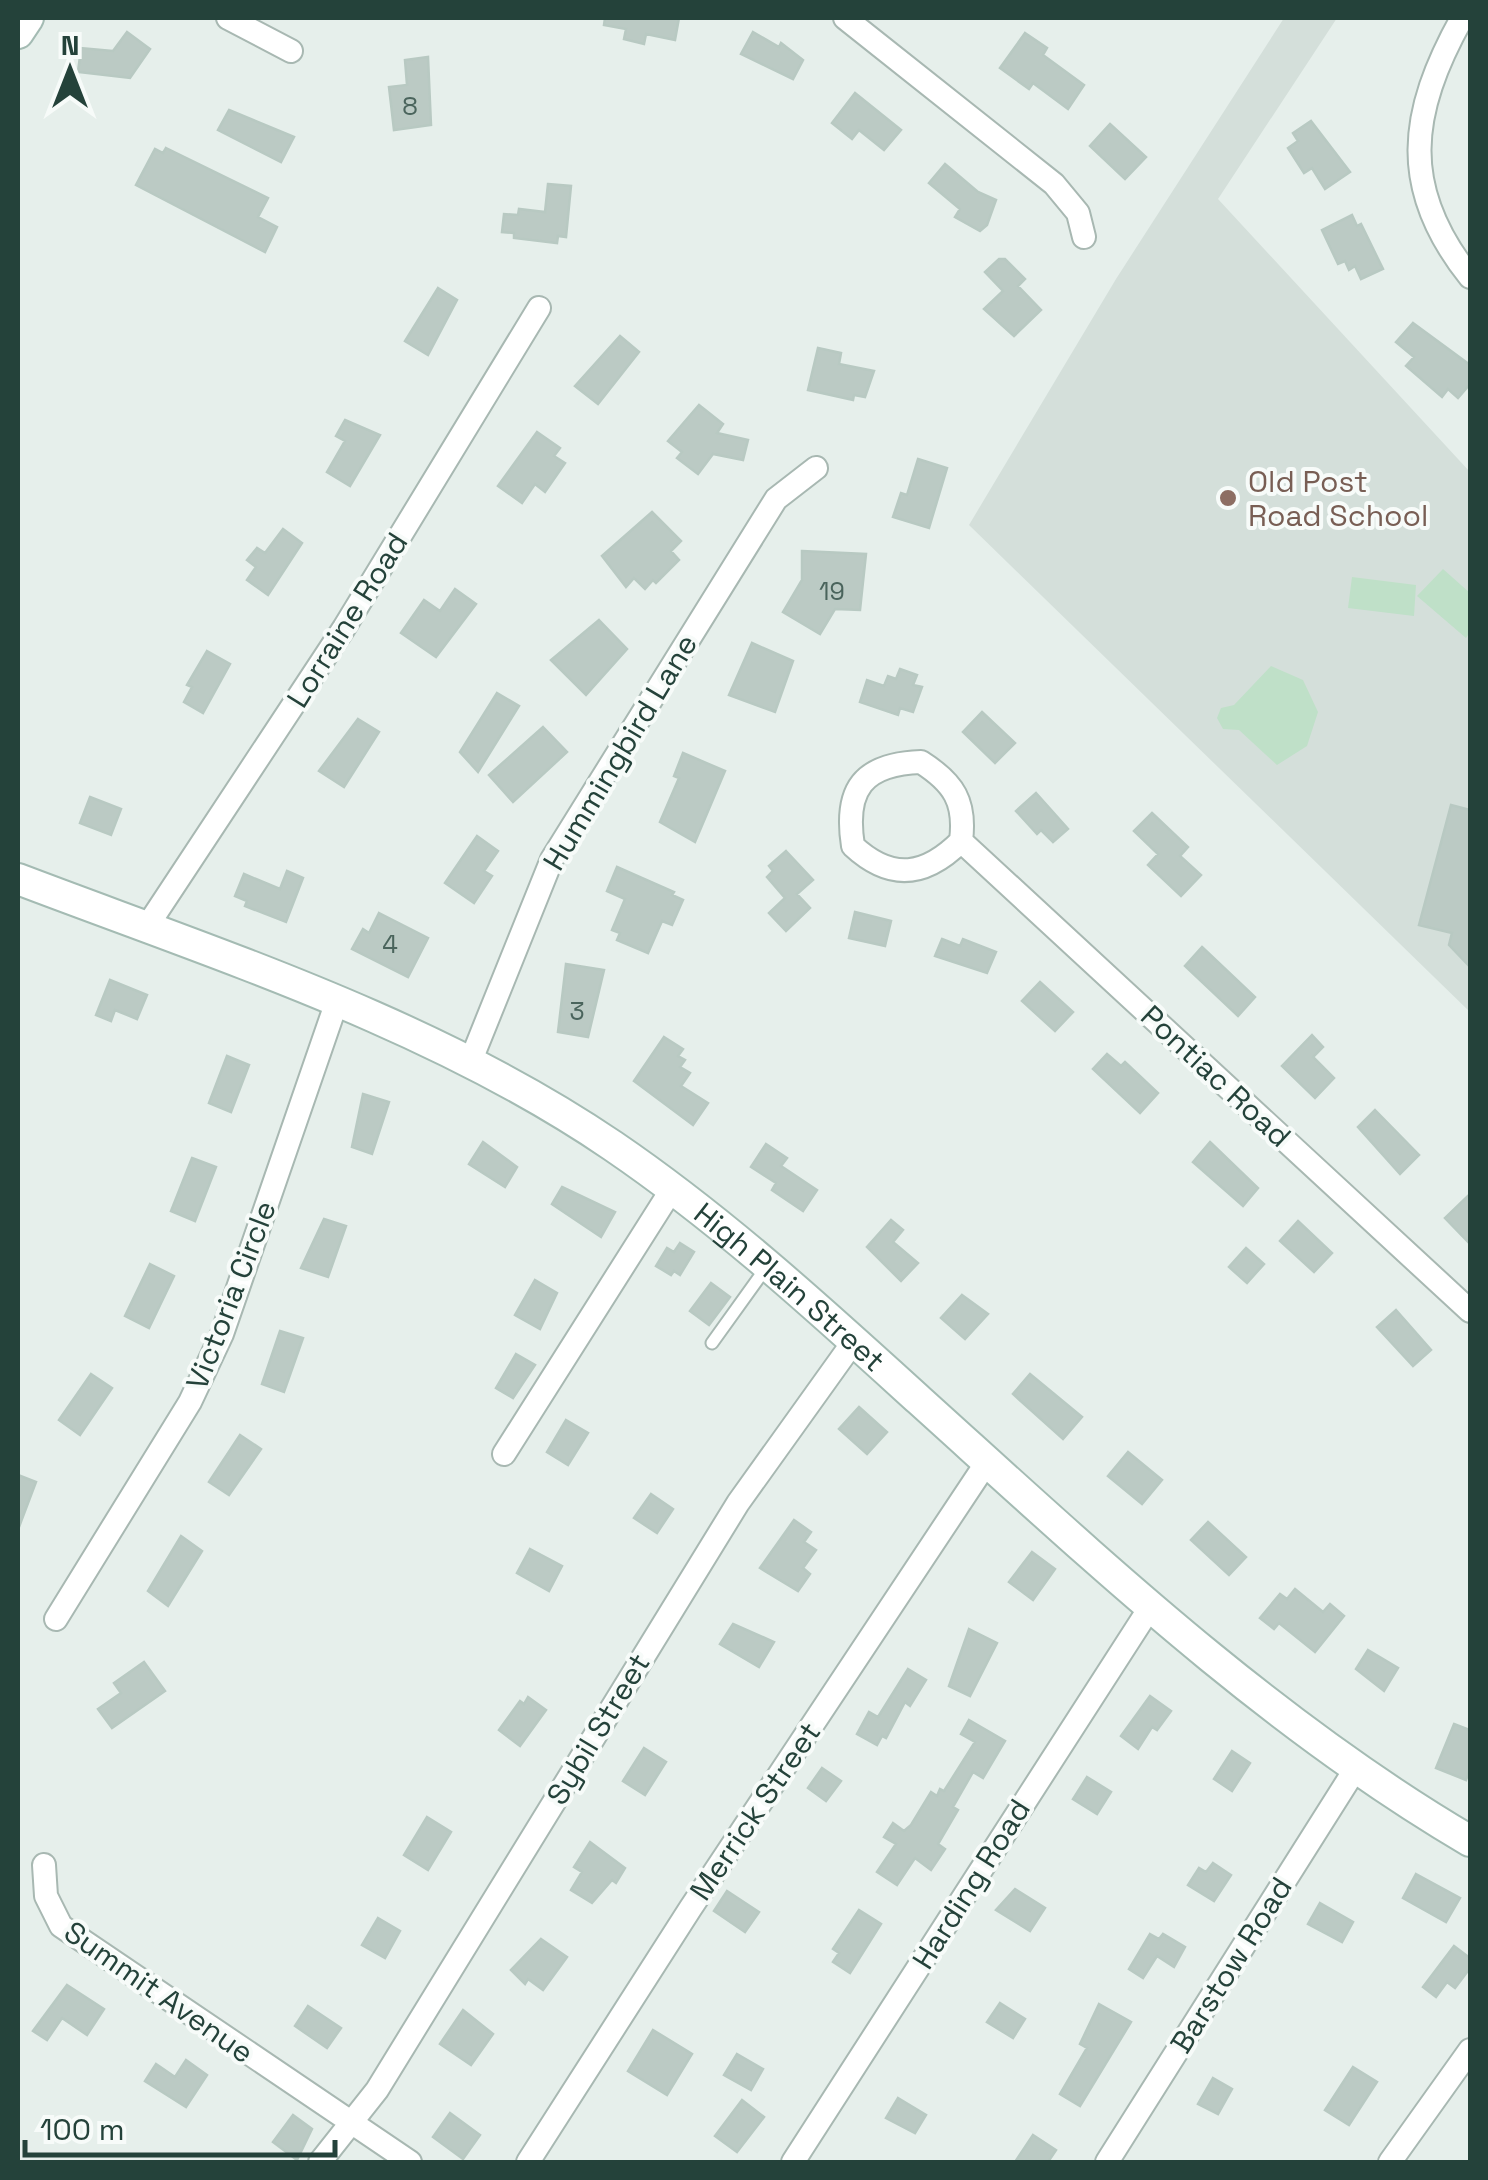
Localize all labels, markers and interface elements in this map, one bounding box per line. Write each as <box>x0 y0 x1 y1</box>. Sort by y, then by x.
north arrow <box>20 20 120 120</box>
text: N <box>61 27 79 63</box>
house number: 8 <box>402 90 418 122</box>
place label: Old Post Road School <box>1248 462 1428 535</box>
marker: Old Post Road School <box>1217 487 1239 509</box>
street label: Lorraine Road <box>278 525 416 715</box>
house number: 19 <box>819 575 845 607</box>
street label: Hummingbird Lane <box>534 627 706 877</box>
house number: 4 <box>382 928 398 960</box>
house number: 3 <box>569 995 585 1027</box>
street label: Pontiac Road <box>1133 996 1299 1156</box>
street label: High Plain Street <box>686 1193 894 1380</box>
street label: Victoria Circle <box>177 1195 285 1395</box>
street label: Sybil Street <box>537 1646 659 1812</box>
street label: Merrick Street <box>681 1714 829 1908</box>
street label: Harding Road <box>903 1792 1039 1976</box>
street label: Barstow Road <box>1161 1870 1301 2060</box>
street label: Summit Avenue <box>57 1912 261 2072</box>
scale bar <box>25 2095 335 2157</box>
text: 100 m <box>40 2110 125 2149</box>

